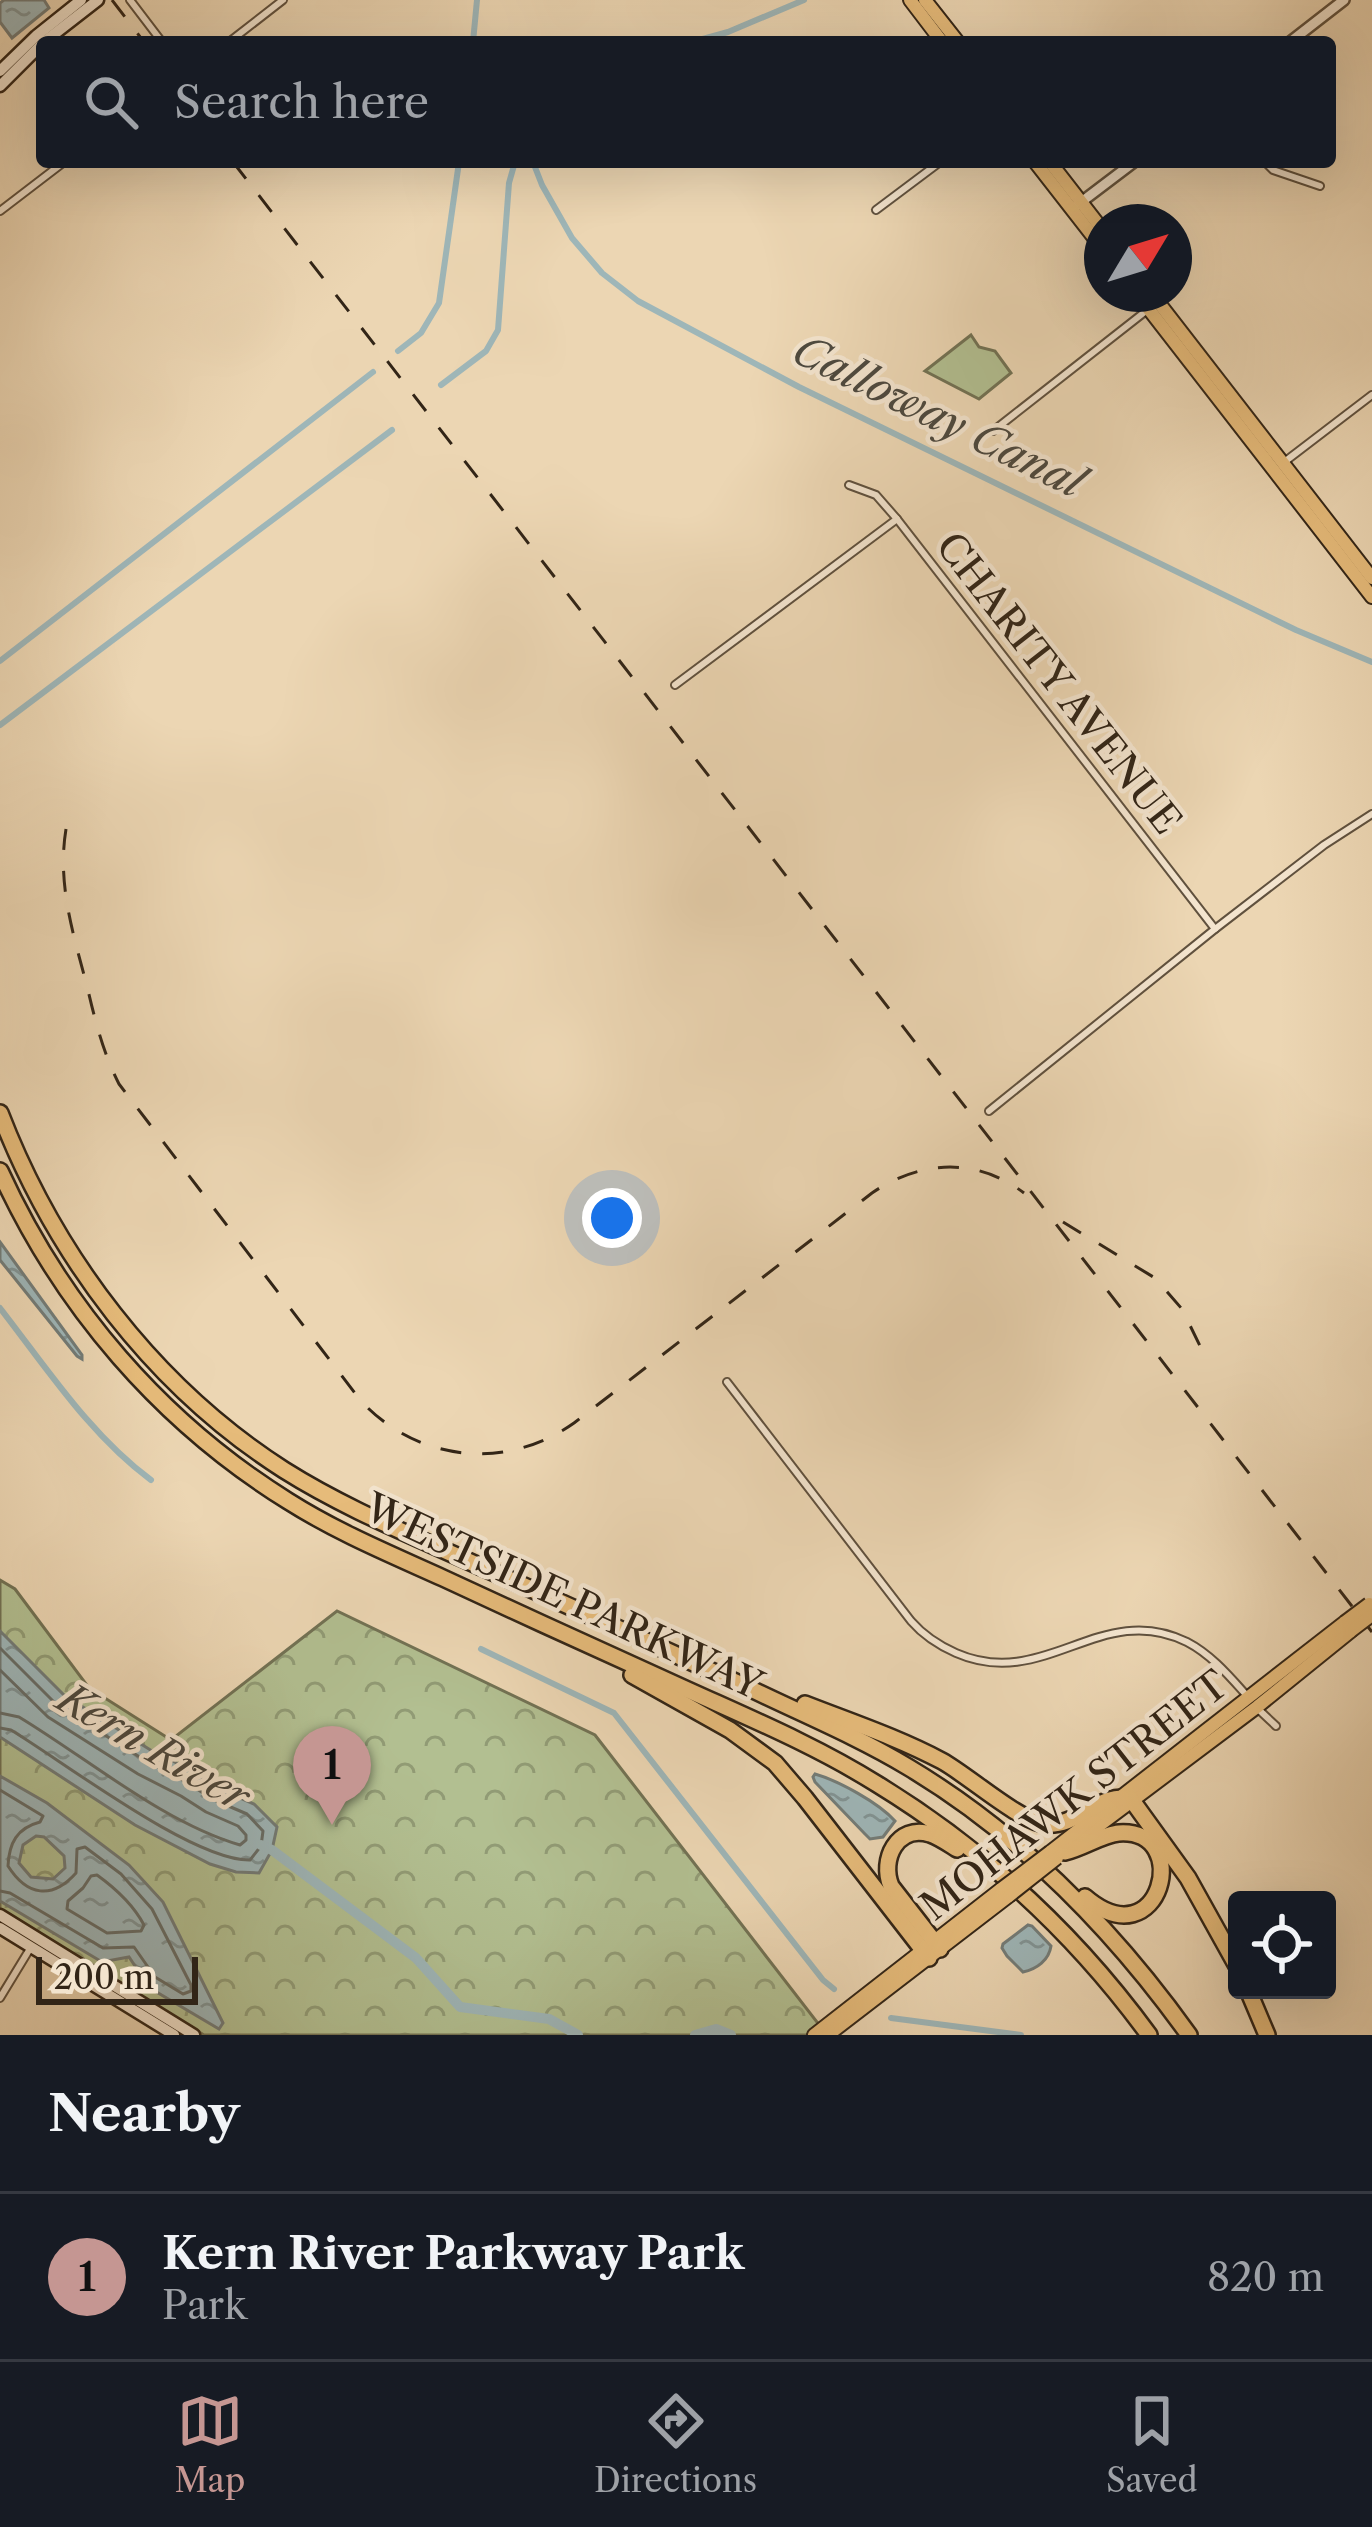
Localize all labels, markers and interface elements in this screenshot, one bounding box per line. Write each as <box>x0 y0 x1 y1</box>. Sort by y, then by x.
search box <box>36 36 1336 168</box>
icon: search <box>78 69 144 135</box>
text: Search here <box>174 74 429 130</box>
north arrow <box>1084 204 1192 312</box>
water label: Calloway Canal <box>785 323 1097 511</box>
street label: CHARITY AVENUE <box>926 523 1192 843</box>
your location <box>582 1188 642 1248</box>
street label: WESTSIDE PARKWAY <box>357 1482 772 1710</box>
street label: MOHAWK STREET <box>911 1660 1237 1930</box>
water label: Kern River <box>46 1670 261 1824</box>
pin: 1 <box>293 1726 371 1825</box>
map controls <box>1228 1891 1336 1999</box>
button: locate <box>1228 1891 1336 1999</box>
scale bar <box>36 1951 198 2004</box>
text: 200 m <box>54 1957 154 1998</box>
text: Nearby <box>48 2082 240 2144</box>
text: Kern River Parkway Park <box>162 2225 744 2281</box>
text: 1 <box>78 2253 96 2301</box>
text: 820 m <box>1207 2253 1324 2301</box>
text: Park <box>162 2281 247 2329</box>
tab: Map <box>174 2388 245 2501</box>
tab: Directions <box>594 2388 757 2501</box>
tab: Saved <box>1106 2388 1198 2501</box>

